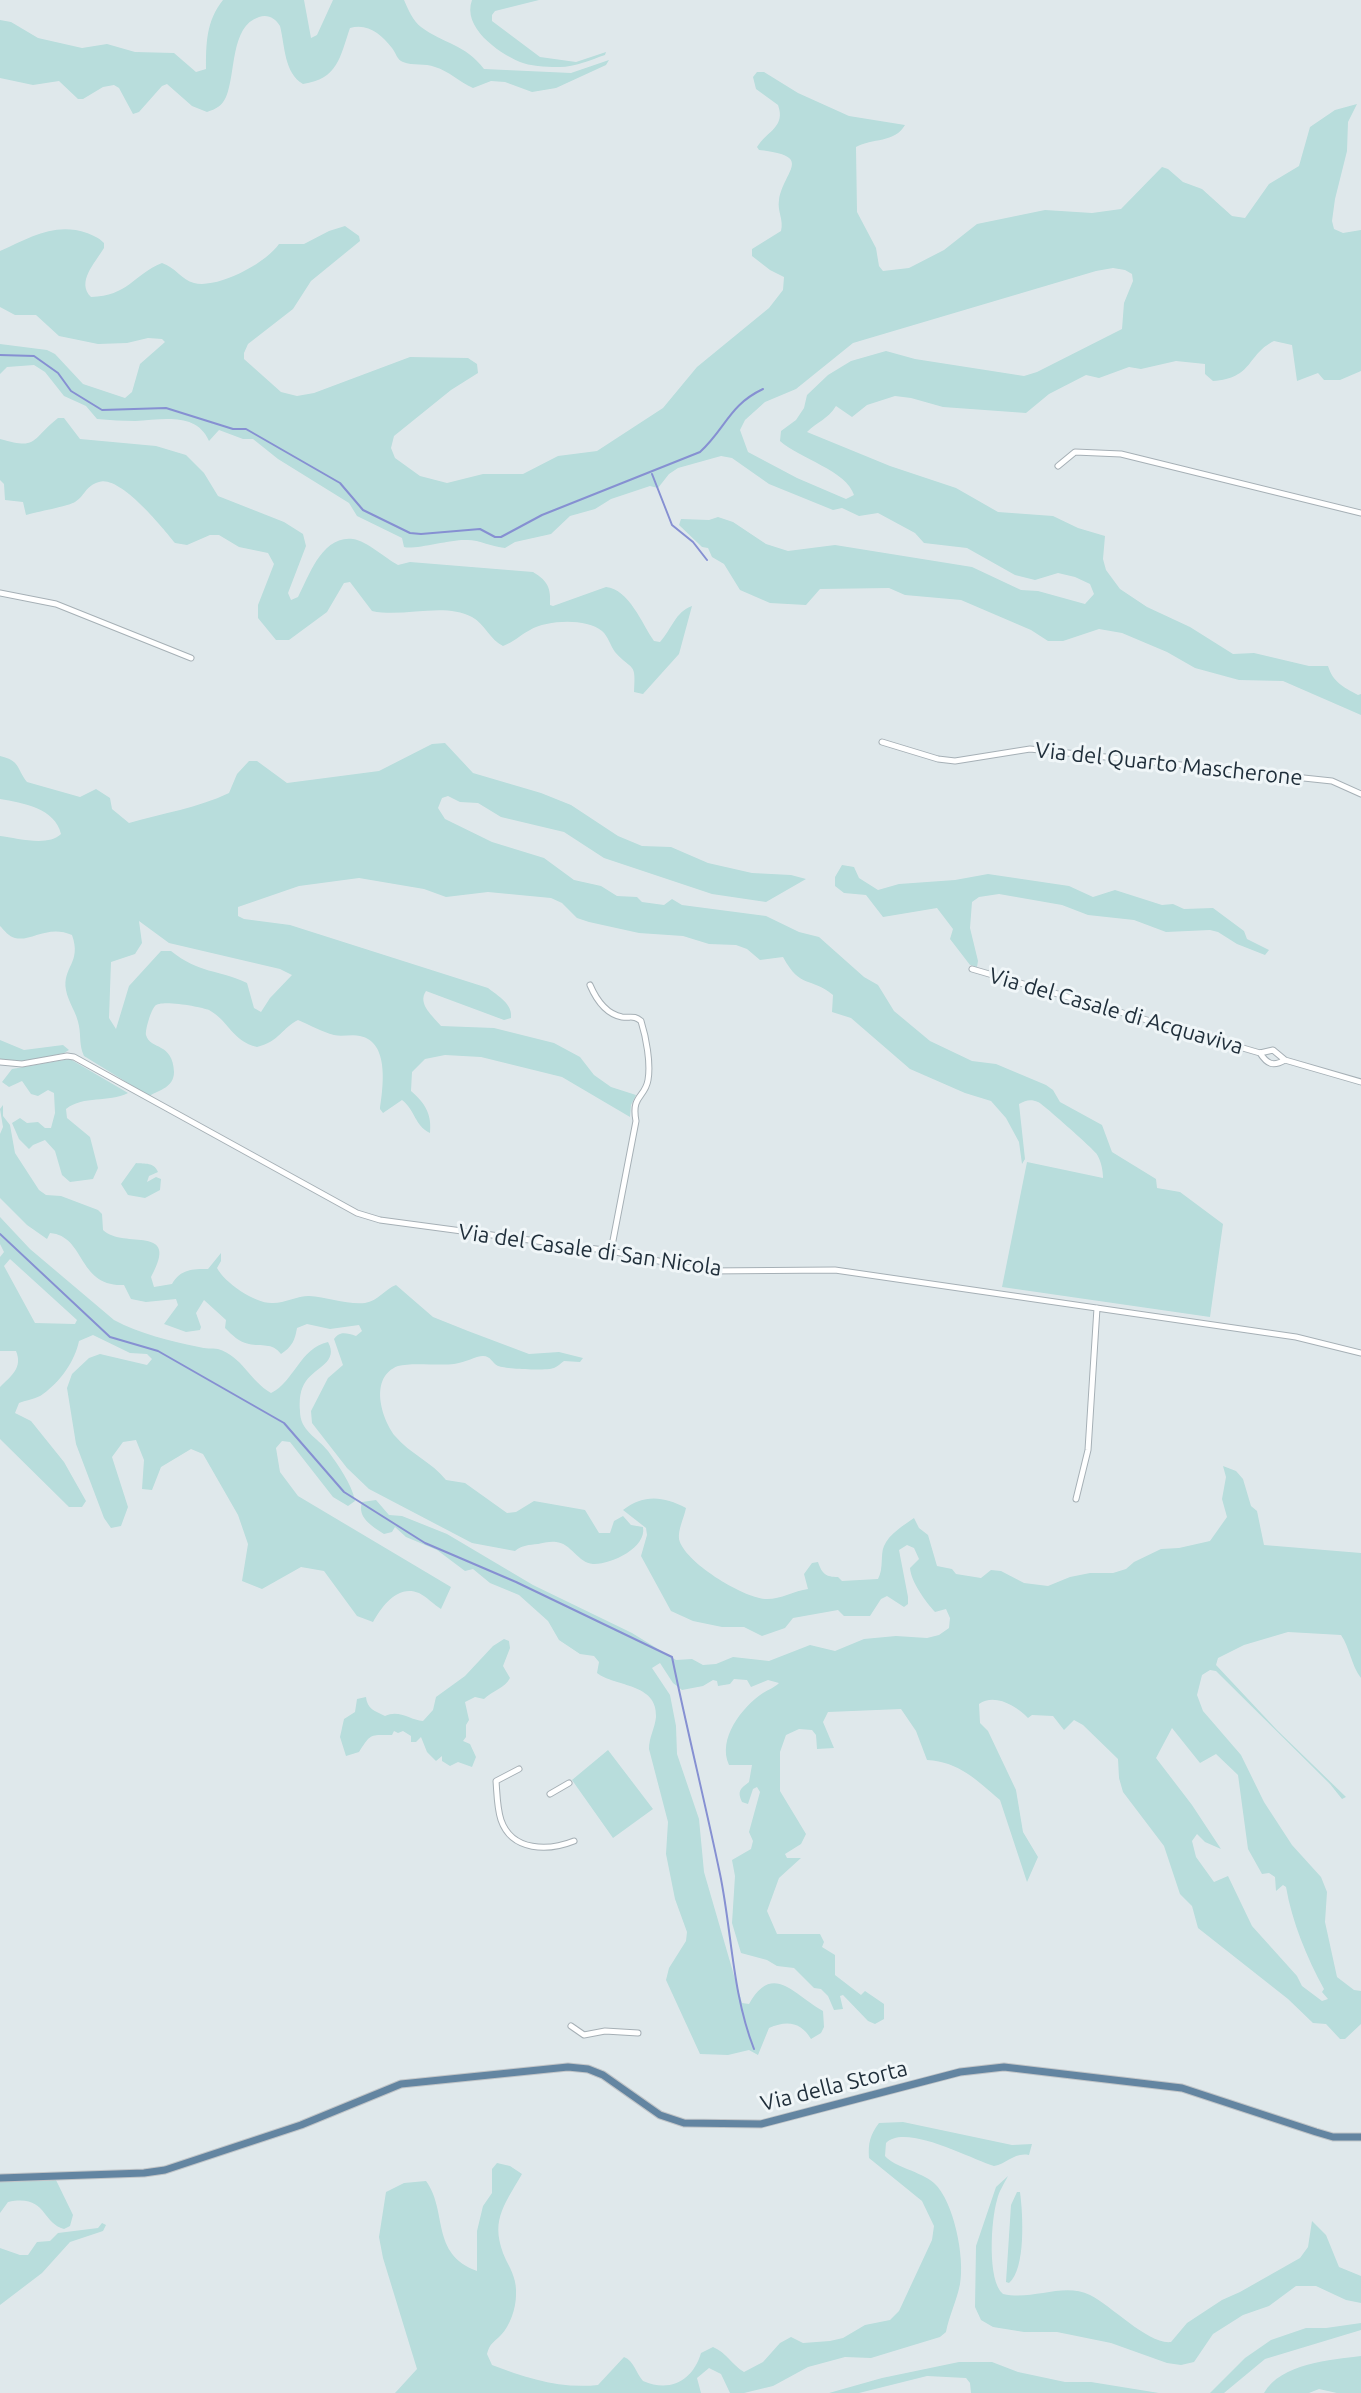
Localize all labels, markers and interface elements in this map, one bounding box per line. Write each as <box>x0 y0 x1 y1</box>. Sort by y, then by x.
street label: Via del Quarto Mascherone <box>1034 737 1304 791</box>
street label: Via del Casale di Acquaviva <box>986 962 1246 1060</box>
street label: Via del Casale di San Nicola <box>457 1218 723 1282</box>
street label: Via della Storta <box>758 2055 910 2117</box>

